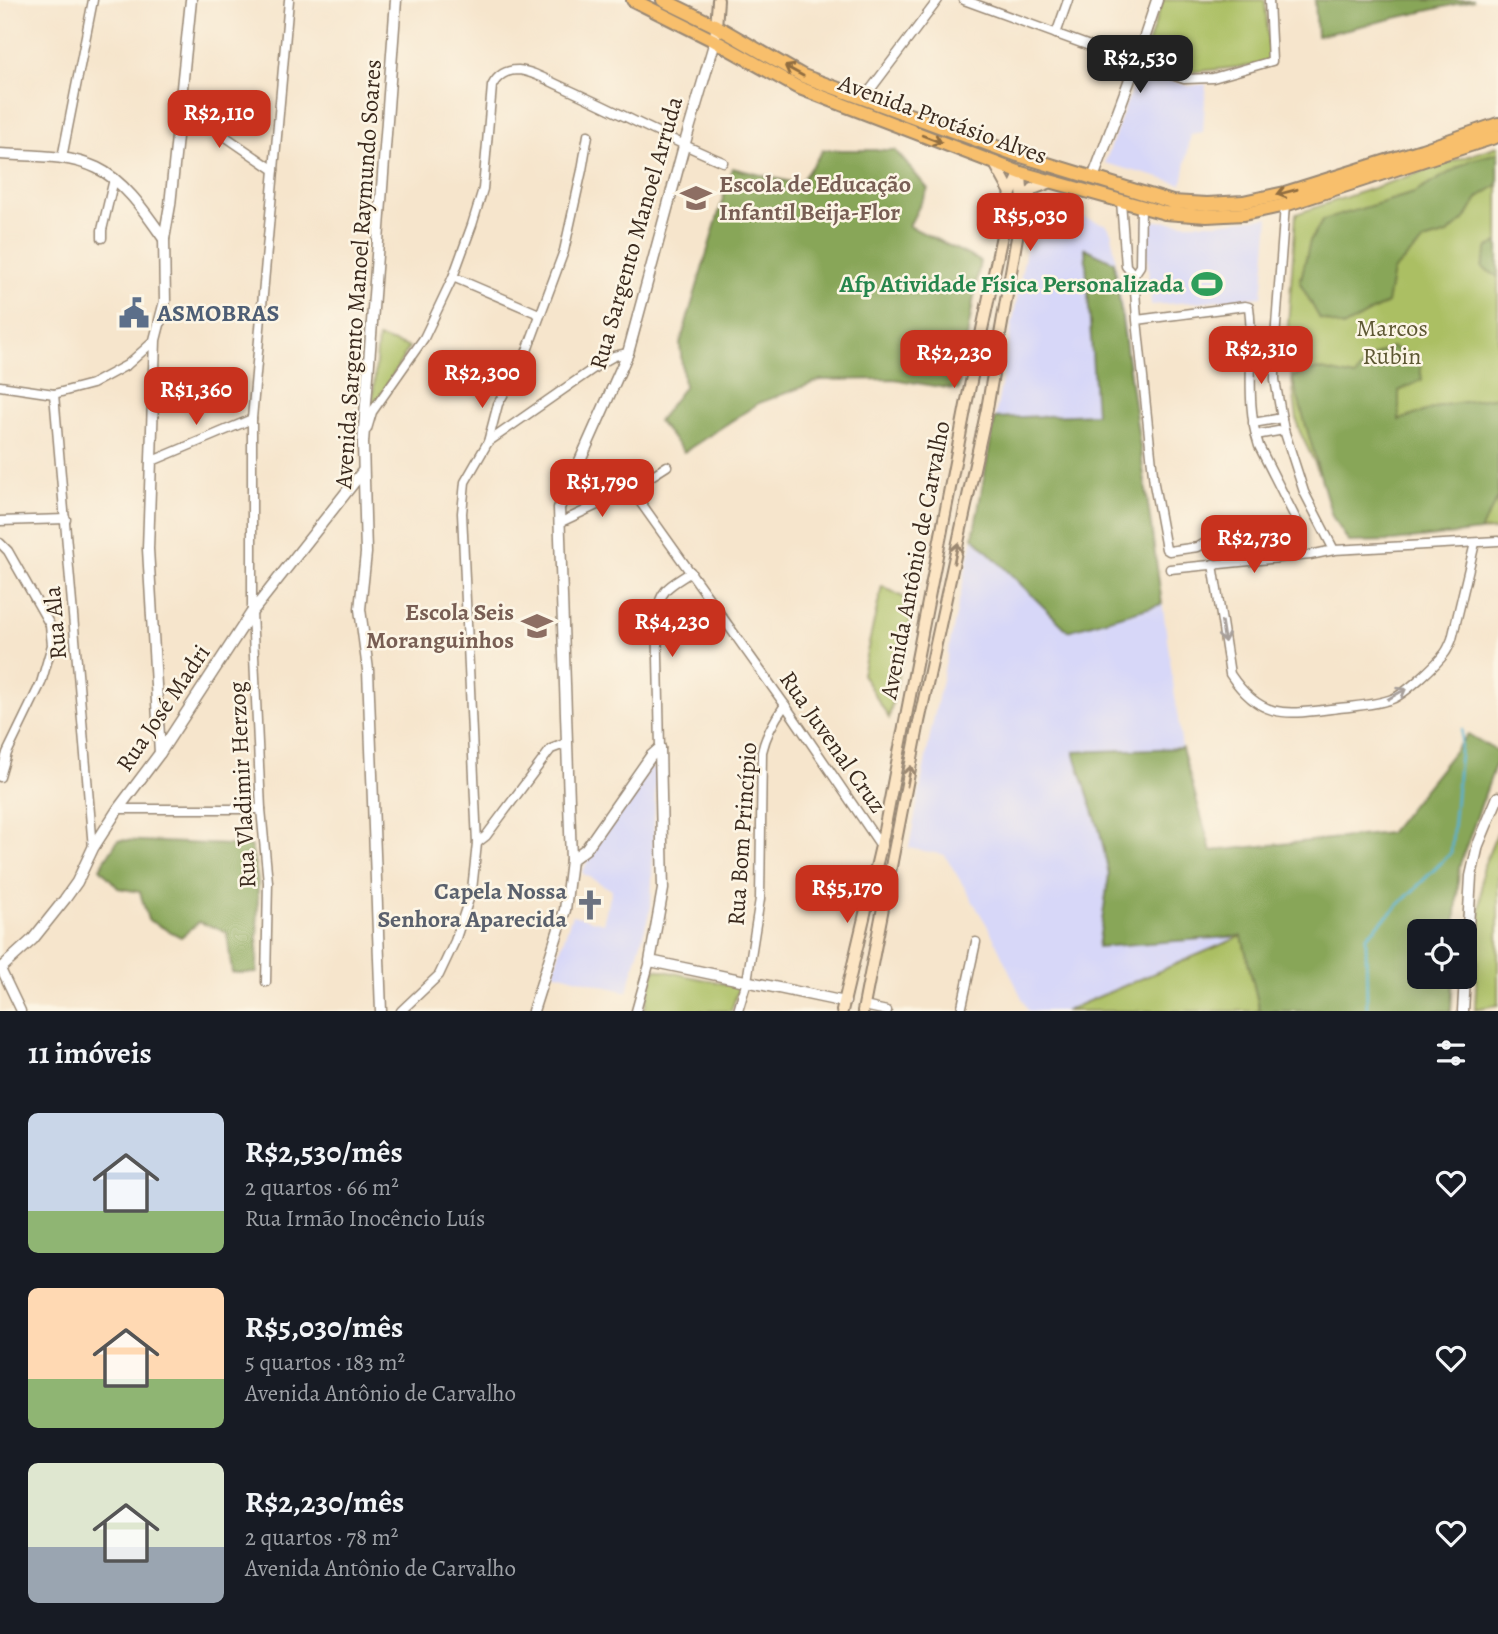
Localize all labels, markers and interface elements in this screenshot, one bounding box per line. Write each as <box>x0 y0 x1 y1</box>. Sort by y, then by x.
pin: R$2,530 <box>1075 36 1205 95</box>
text: R$2,530 <box>1103 42 1177 73</box>
street label: Avenida Sargento Manoel Raymundo Soares <box>327 58 389 491</box>
one-way arrow <box>784 64 805 77</box>
street label: Avenida Protásio Alves <box>833 66 1052 172</box>
pin: R$2,110 <box>154 90 284 150</box>
street label: Rua Sargento Manoel Arruda <box>582 92 691 373</box>
text: R$2,110 <box>184 97 254 128</box>
one-way arrow <box>920 133 942 146</box>
place label: Escola de Educação Infantil Beija-Flor <box>719 168 911 228</box>
school or university icon: Escola de Educação Infantil Beija-Flor <box>679 181 713 215</box>
one-way arrow <box>1276 186 1299 199</box>
pin: R$5,030 <box>965 194 1095 253</box>
text: R$5,030 <box>993 200 1067 231</box>
sports icon: Afp Atividade Física Personalizada <box>1190 267 1224 301</box>
place label: Afp Atividade Física Personalizada <box>838 268 1184 300</box>
public building icon: ASMOBRAS <box>117 296 151 330</box>
place label: ASMOBRAS <box>156 297 280 329</box>
park label: Marcos Rubin <box>1356 312 1428 372</box>
pin: R$2,310 <box>1196 326 1326 386</box>
pin: R$2,230 <box>889 330 1019 390</box>
text: R$2,310 <box>1225 333 1297 364</box>
text: R$2,230 <box>916 337 992 368</box>
pin: R$2,300 <box>417 350 547 410</box>
text: R$2,300 <box>444 357 520 388</box>
pin: R$1,360 <box>131 368 261 427</box>
text: R$1,360 <box>160 374 232 405</box>
street label: Avenida Antônio de Carvalho <box>872 418 958 703</box>
pin: R$1,790 <box>537 460 667 519</box>
text: R$1,790 <box>566 466 638 497</box>
pin: R$2,730 <box>1189 516 1319 575</box>
text: R$2,730 <box>1217 522 1291 553</box>
one-way arrow <box>949 542 963 565</box>
street label: Rua Ala <box>36 584 74 661</box>
place label: Escola Seis Moranguinhos <box>366 596 514 656</box>
pin: R$4,230 <box>607 600 737 659</box>
text: R$4,230 <box>634 606 710 637</box>
school or university icon: Escola Seis Moranguinhos <box>520 609 554 643</box>
one-way arrow <box>1217 620 1230 642</box>
street label: Rua José Madri <box>109 638 217 778</box>
street label: Rua Juvenal Cruz <box>772 665 894 819</box>
street label: Rua Vladimir Herzog <box>221 681 263 889</box>
one-way arrow <box>1386 687 1406 701</box>
street label: Rua Bom Princípio <box>720 741 764 927</box>
one-way arrow <box>902 765 916 788</box>
pin: R$5,170 <box>782 866 912 925</box>
text: R$5,170 <box>811 872 883 903</box>
place label: Capela Nossa Senhora Aparecida <box>378 875 567 935</box>
church icon: Capela Nossa Senhora Aparecida <box>573 888 607 922</box>
map controls <box>1407 919 1477 989</box>
button: locate <box>1407 919 1477 989</box>
text: 11 imóveis <box>28 1033 152 1073</box>
icon: filters <box>1432 1034 1470 1072</box>
text: R$2,530/mês <box>245 1132 403 1172</box>
icon: home <box>84 1141 168 1225</box>
icon: heart <box>1432 1164 1470 1202</box>
text: 2 quartos · 66 m² <box>245 1172 399 1203</box>
text: Rua Irmão Inocêncio Luís <box>245 1203 485 1234</box>
text: R$5,030/mês <box>245 1307 403 1347</box>
icon: home <box>84 1316 168 1400</box>
icon: heart <box>1432 1339 1470 1377</box>
text: 5 quartos · 183 m² <box>245 1347 405 1378</box>
text: Avenida Antônio de Carvalho <box>245 1378 516 1409</box>
text: R$2,230/mês <box>245 1482 404 1522</box>
icon: home <box>84 1491 168 1575</box>
icon: heart <box>1432 1514 1470 1552</box>
text: 2 quartos · 78 m² <box>245 1522 398 1553</box>
text: Avenida Antônio de Carvalho <box>245 1553 516 1584</box>

